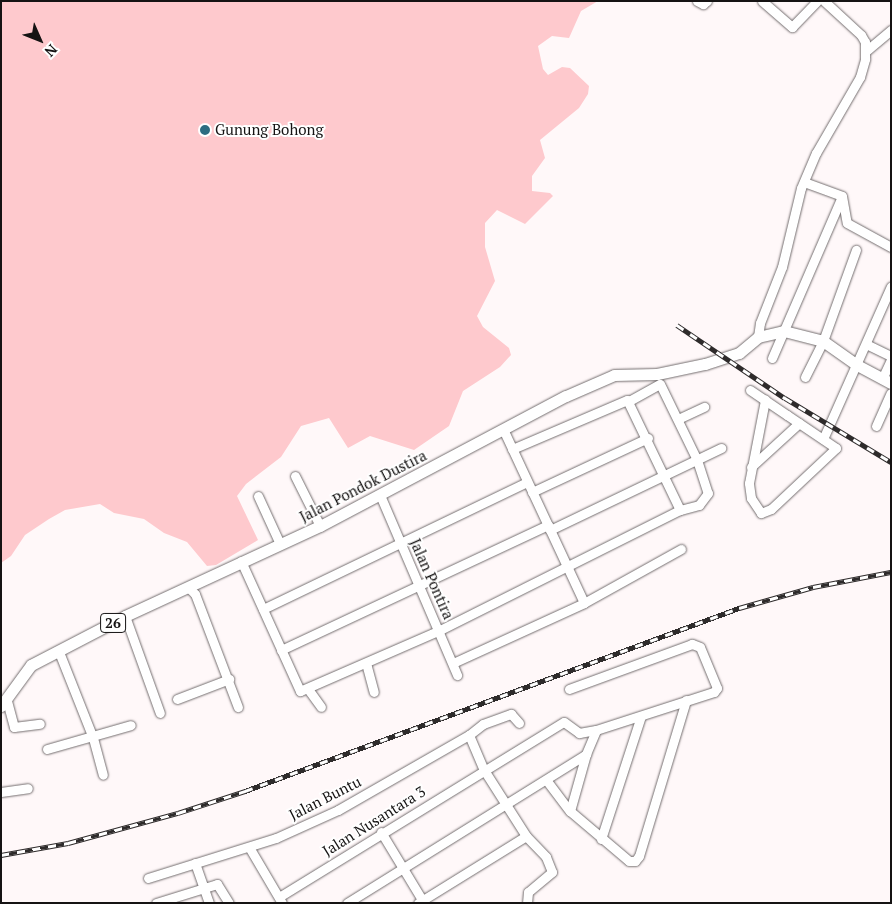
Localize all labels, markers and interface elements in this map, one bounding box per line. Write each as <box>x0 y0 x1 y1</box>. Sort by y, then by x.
north arrow <box>15 15 65 65</box>
text: N <box>41 40 62 61</box>
place label: Gunung Bohong <box>215 121 323 139</box>
marker: Gunung Bohong <box>199 124 211 136</box>
street label: Jalan Pondok Dustira <box>296 446 430 526</box>
street label: Jalan Pontira <box>406 536 458 622</box>
road number: 26 <box>99 612 127 634</box>
street label: Jalan Buntu <box>286 772 364 824</box>
street label: Jalan Nusantara 3 <box>319 782 429 860</box>

